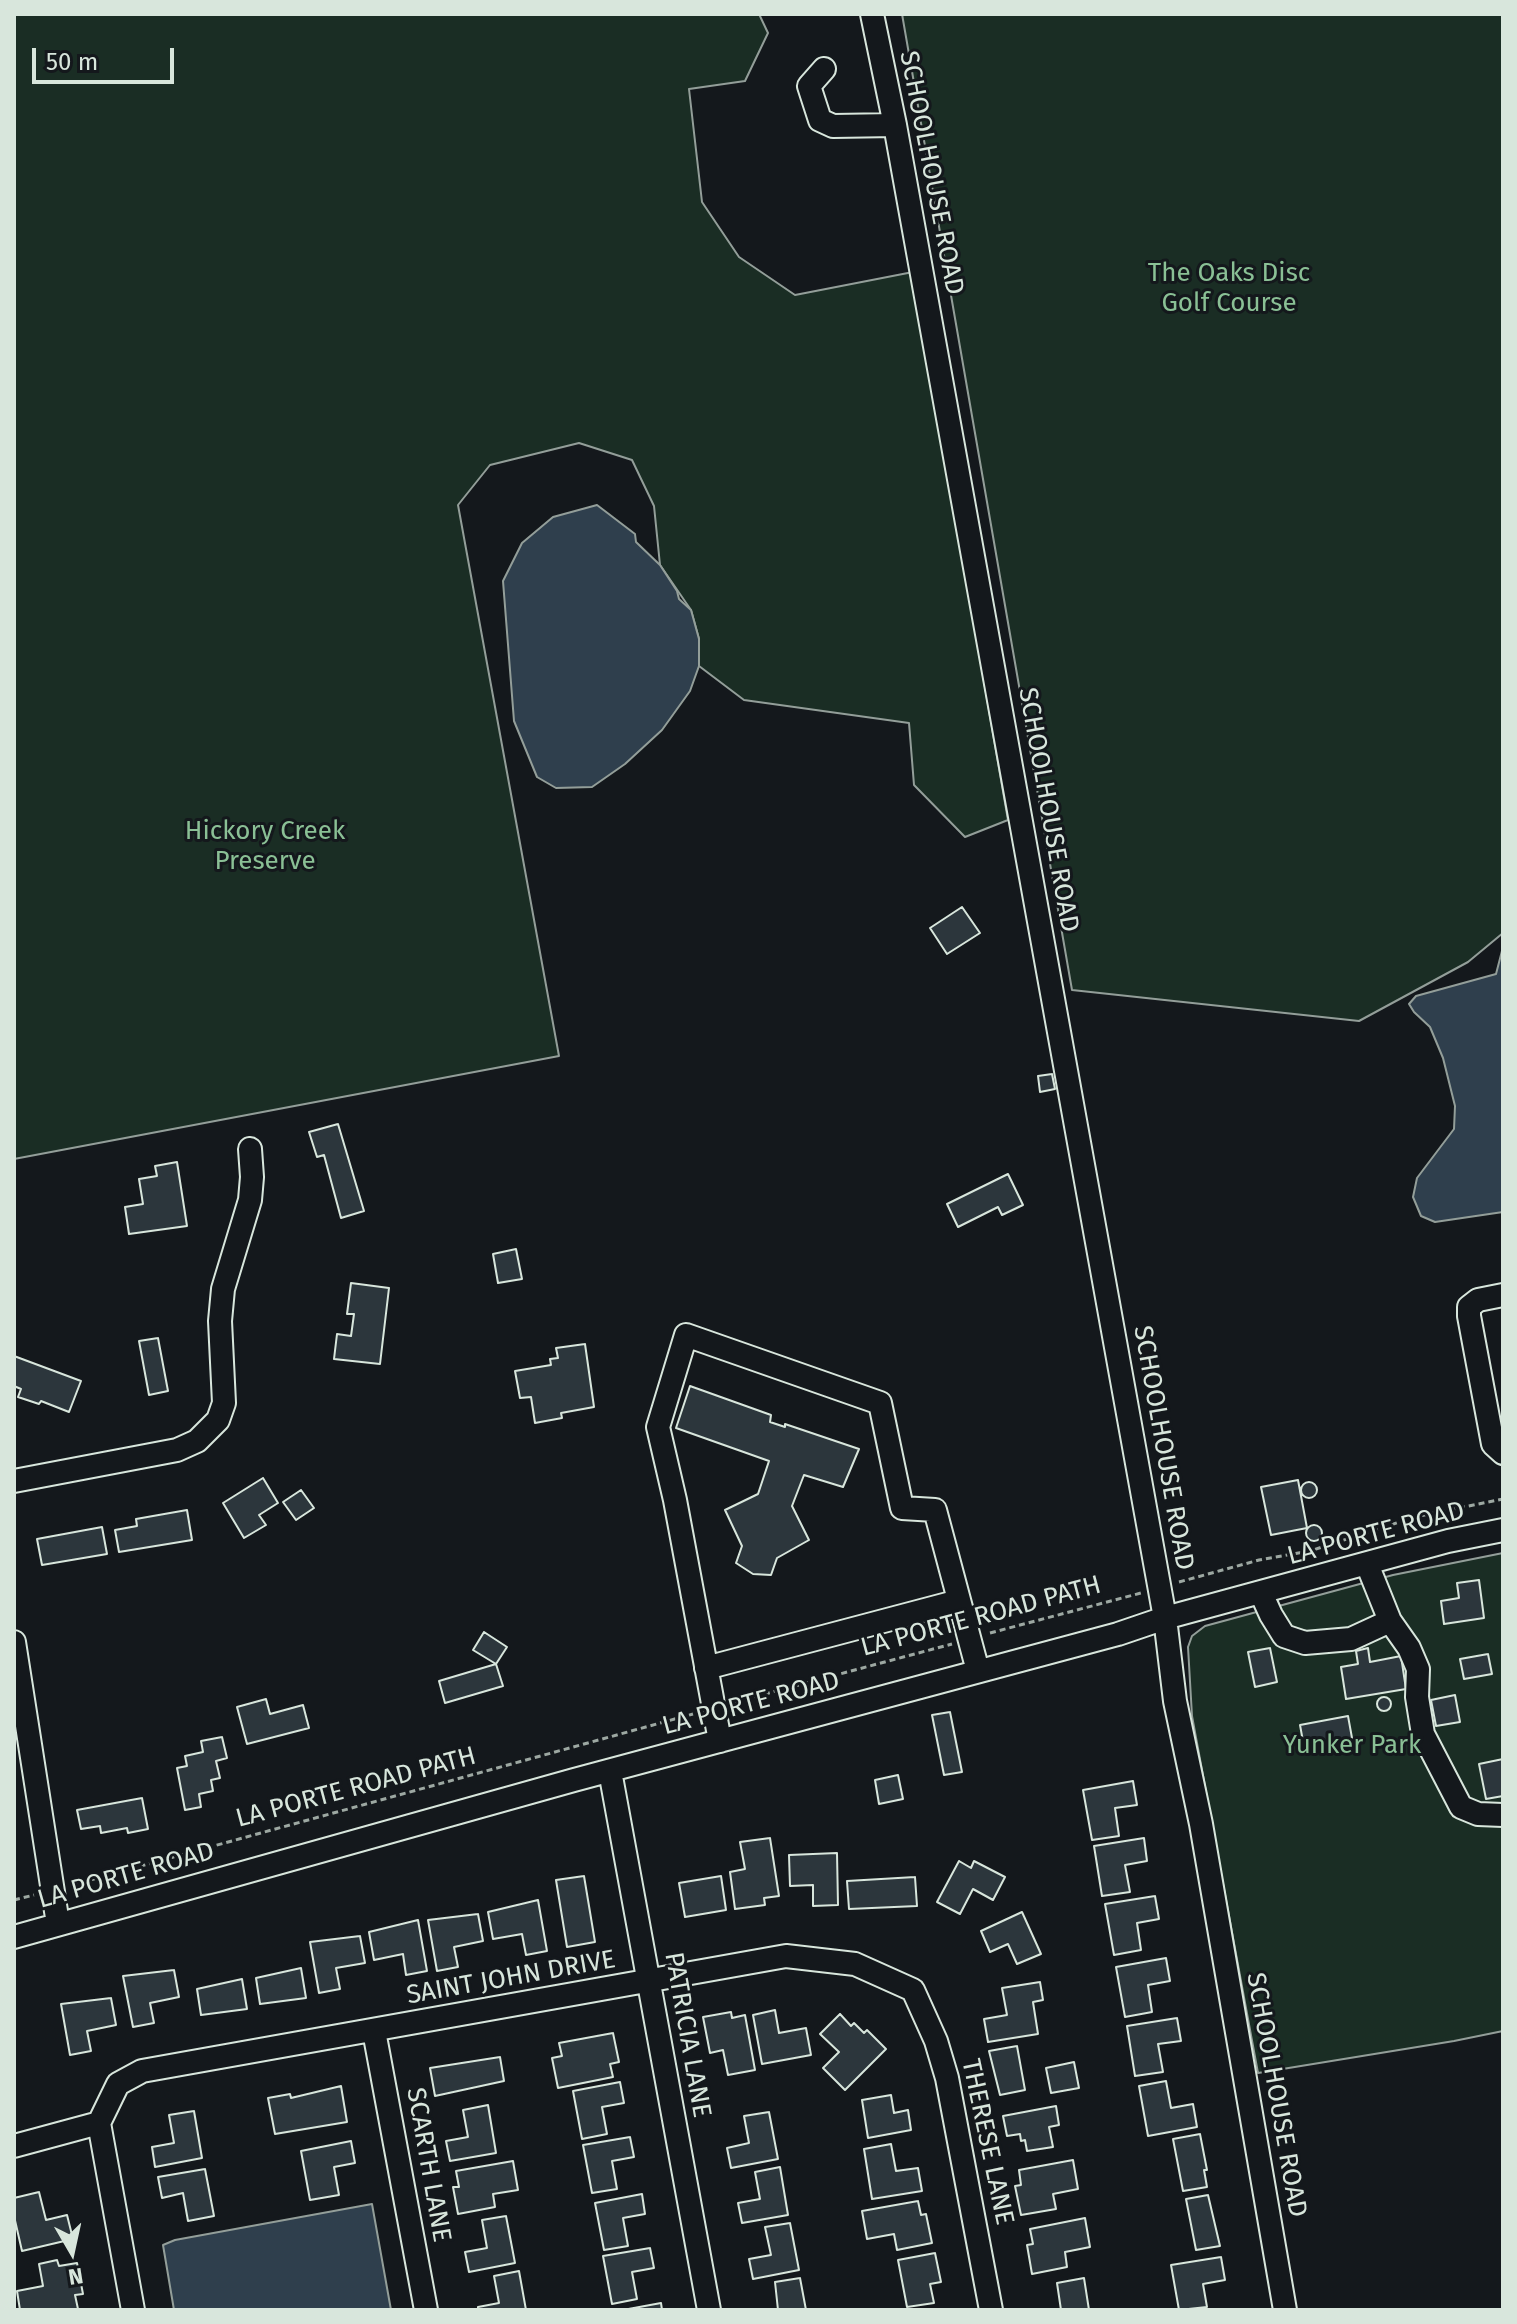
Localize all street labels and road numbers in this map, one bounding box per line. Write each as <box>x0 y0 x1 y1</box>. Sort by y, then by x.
street label: SCHOOLHOUSE ROAD <box>892 48 970 298</box>
street label: SCHOOLHOUSE ROAD <box>1011 685 1085 935</box>
street label: SCHOOLHOUSE ROAD <box>1126 1323 1200 1573</box>
street label: LA PORTE ROAD <box>1284 1495 1468 1573</box>
street label: LA PORTE ROAD PATH <box>858 1570 1104 1664</box>
street label: LA PORTE ROAD <box>659 1665 843 1743</box>
street label: LA PORTE ROAD PATH <box>233 1741 479 1835</box>
street label: LA PORTE ROAD <box>34 1836 218 1916</box>
street label: SAINT JOHN DRIVE <box>404 1944 618 2012</box>
street label: PATRICIA LANE <box>657 1950 717 2120</box>
street label: SCHOOLHOUSE ROAD <box>1239 1970 1313 2220</box>
street label: THERESE LANE <box>954 2056 1020 2228</box>
street label: SCARTH LANE <box>399 2085 457 2245</box>

